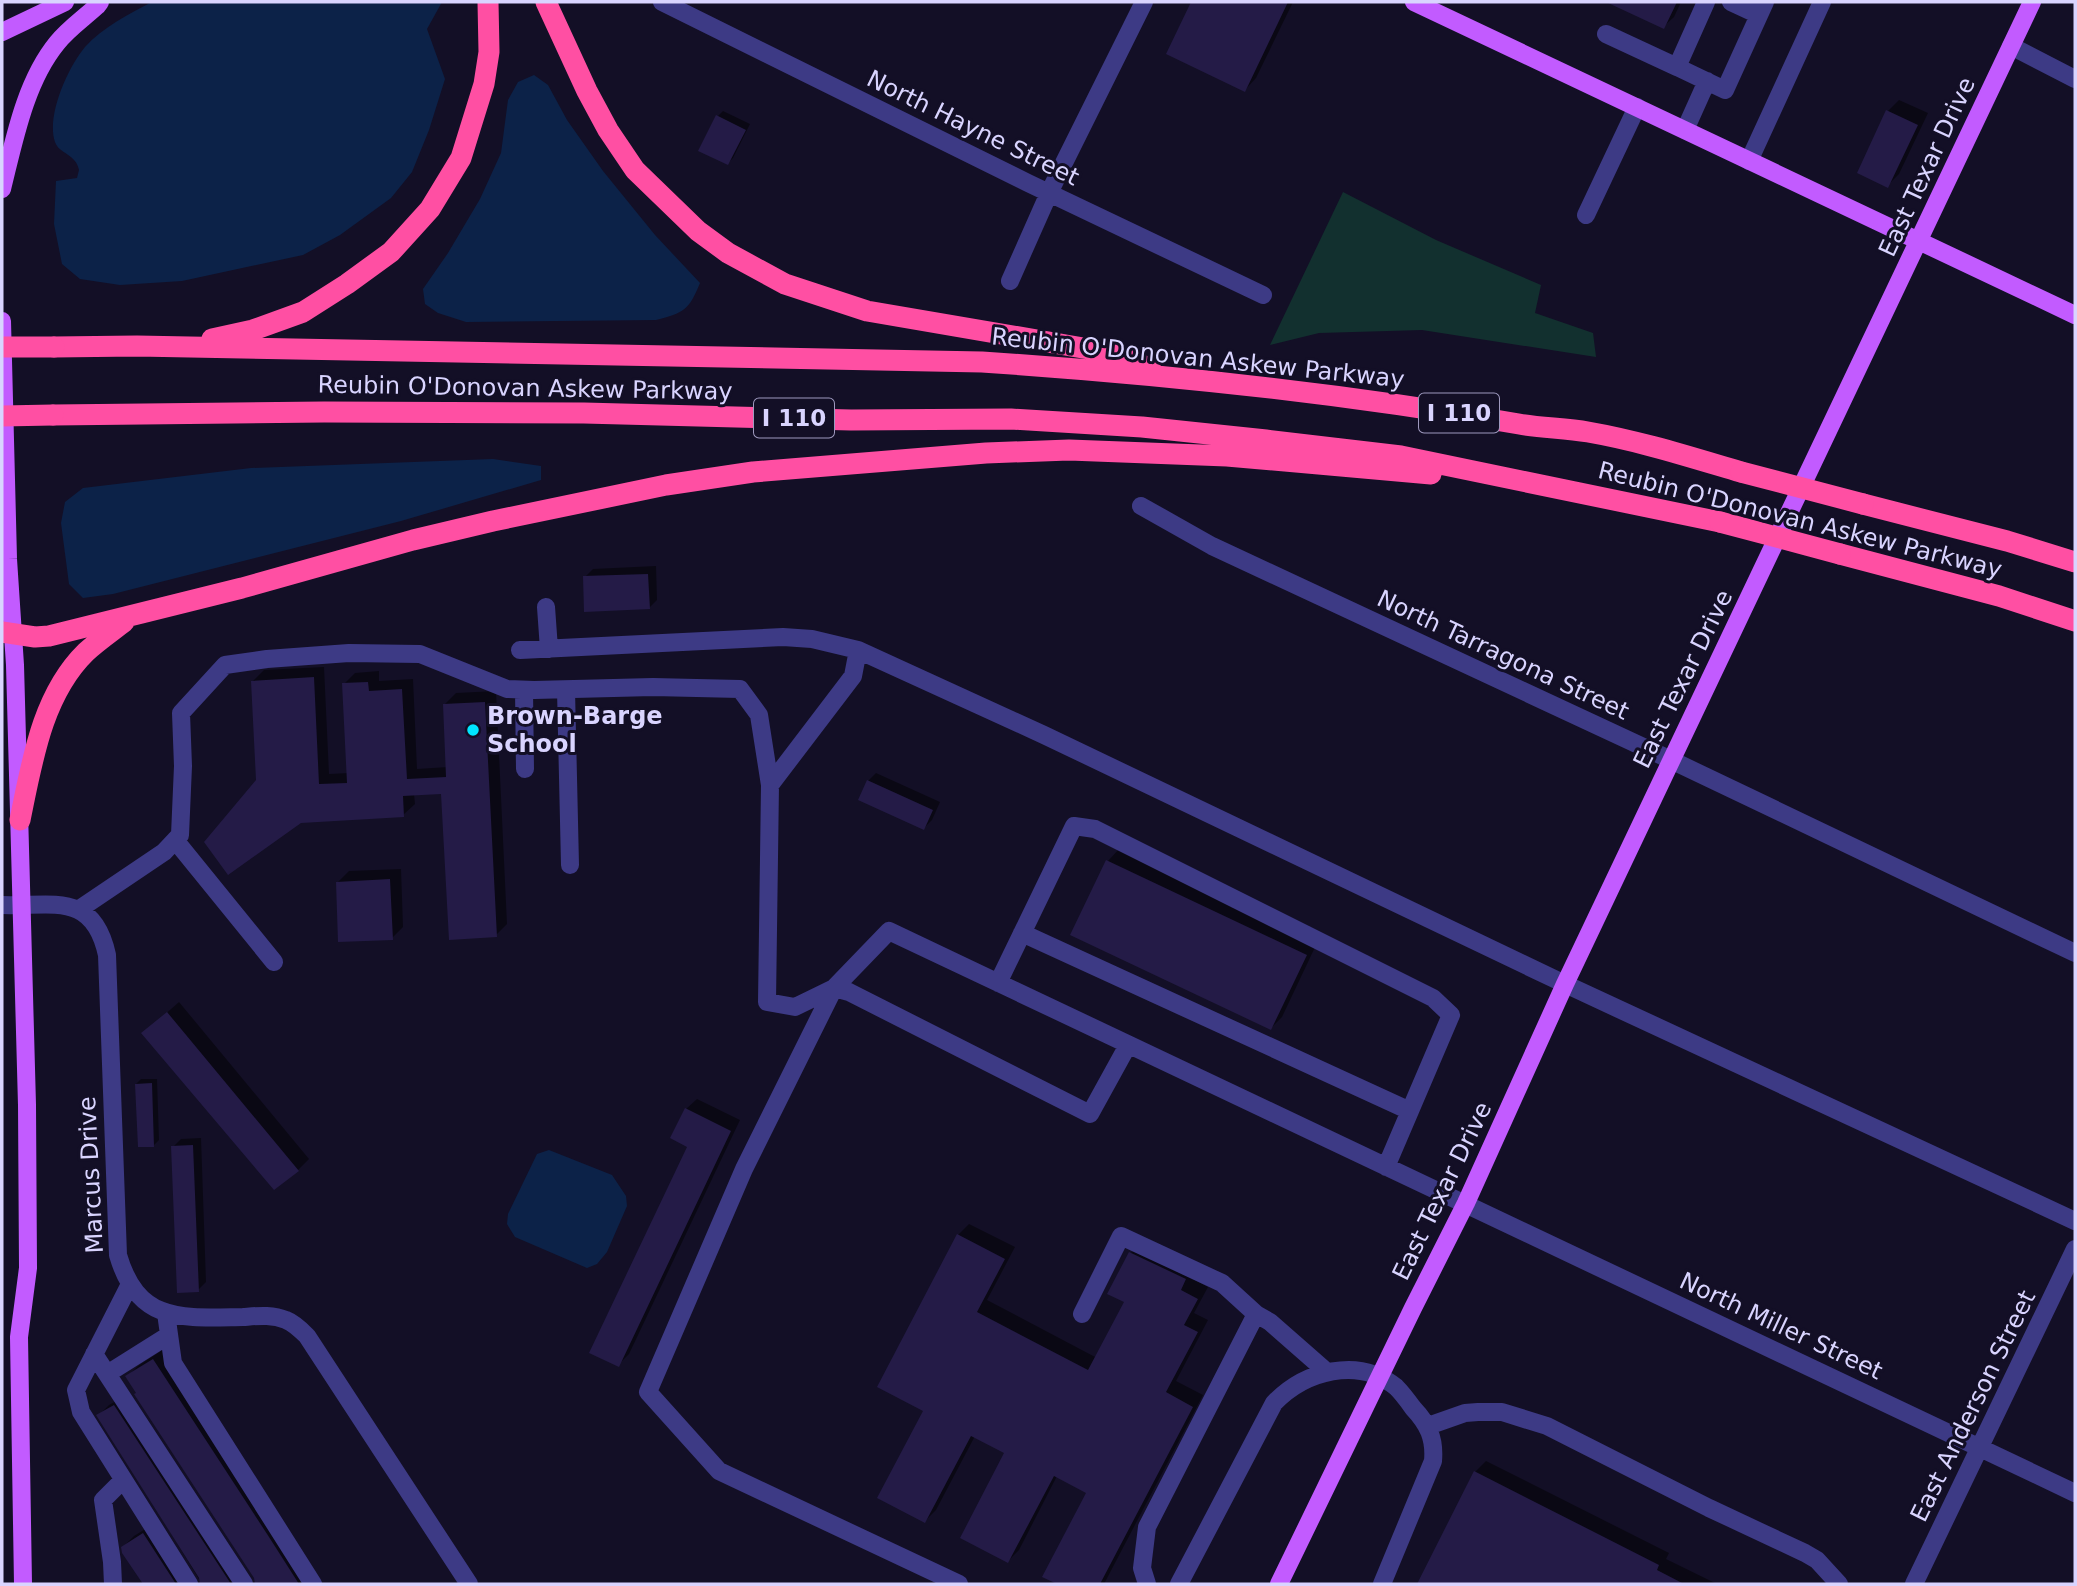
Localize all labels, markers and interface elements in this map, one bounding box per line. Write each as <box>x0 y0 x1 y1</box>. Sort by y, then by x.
street label: North Hayne Street <box>862 65 1084 191</box>
street label: East Texar Drive <box>1873 73 1981 261</box>
street label: Reubin O'Donovan Askew Parkway <box>990 322 1406 394</box>
street label: Reubin O'Donovan Askew Parkway <box>317 370 733 406</box>
road number: I 110 <box>1419 394 1499 432</box>
road number: I 110 <box>754 398 834 438</box>
street label: Reubin O'Donovan Askew Parkway <box>1595 456 2005 584</box>
street label: North Tarragona Street <box>1373 584 1633 726</box>
street label: East Texar Drive <box>1628 585 1738 773</box>
place label: Brown-Barge School <box>487 702 663 758</box>
marker: Brown-Barge School <box>465 722 481 738</box>
street label: Marcus Drive <box>73 1096 109 1254</box>
street label: East Texar Drive <box>1387 1097 1497 1285</box>
street label: North Miller Street <box>1675 1267 1887 1385</box>
street label: East Anderson Street <box>1905 1286 2041 1526</box>

